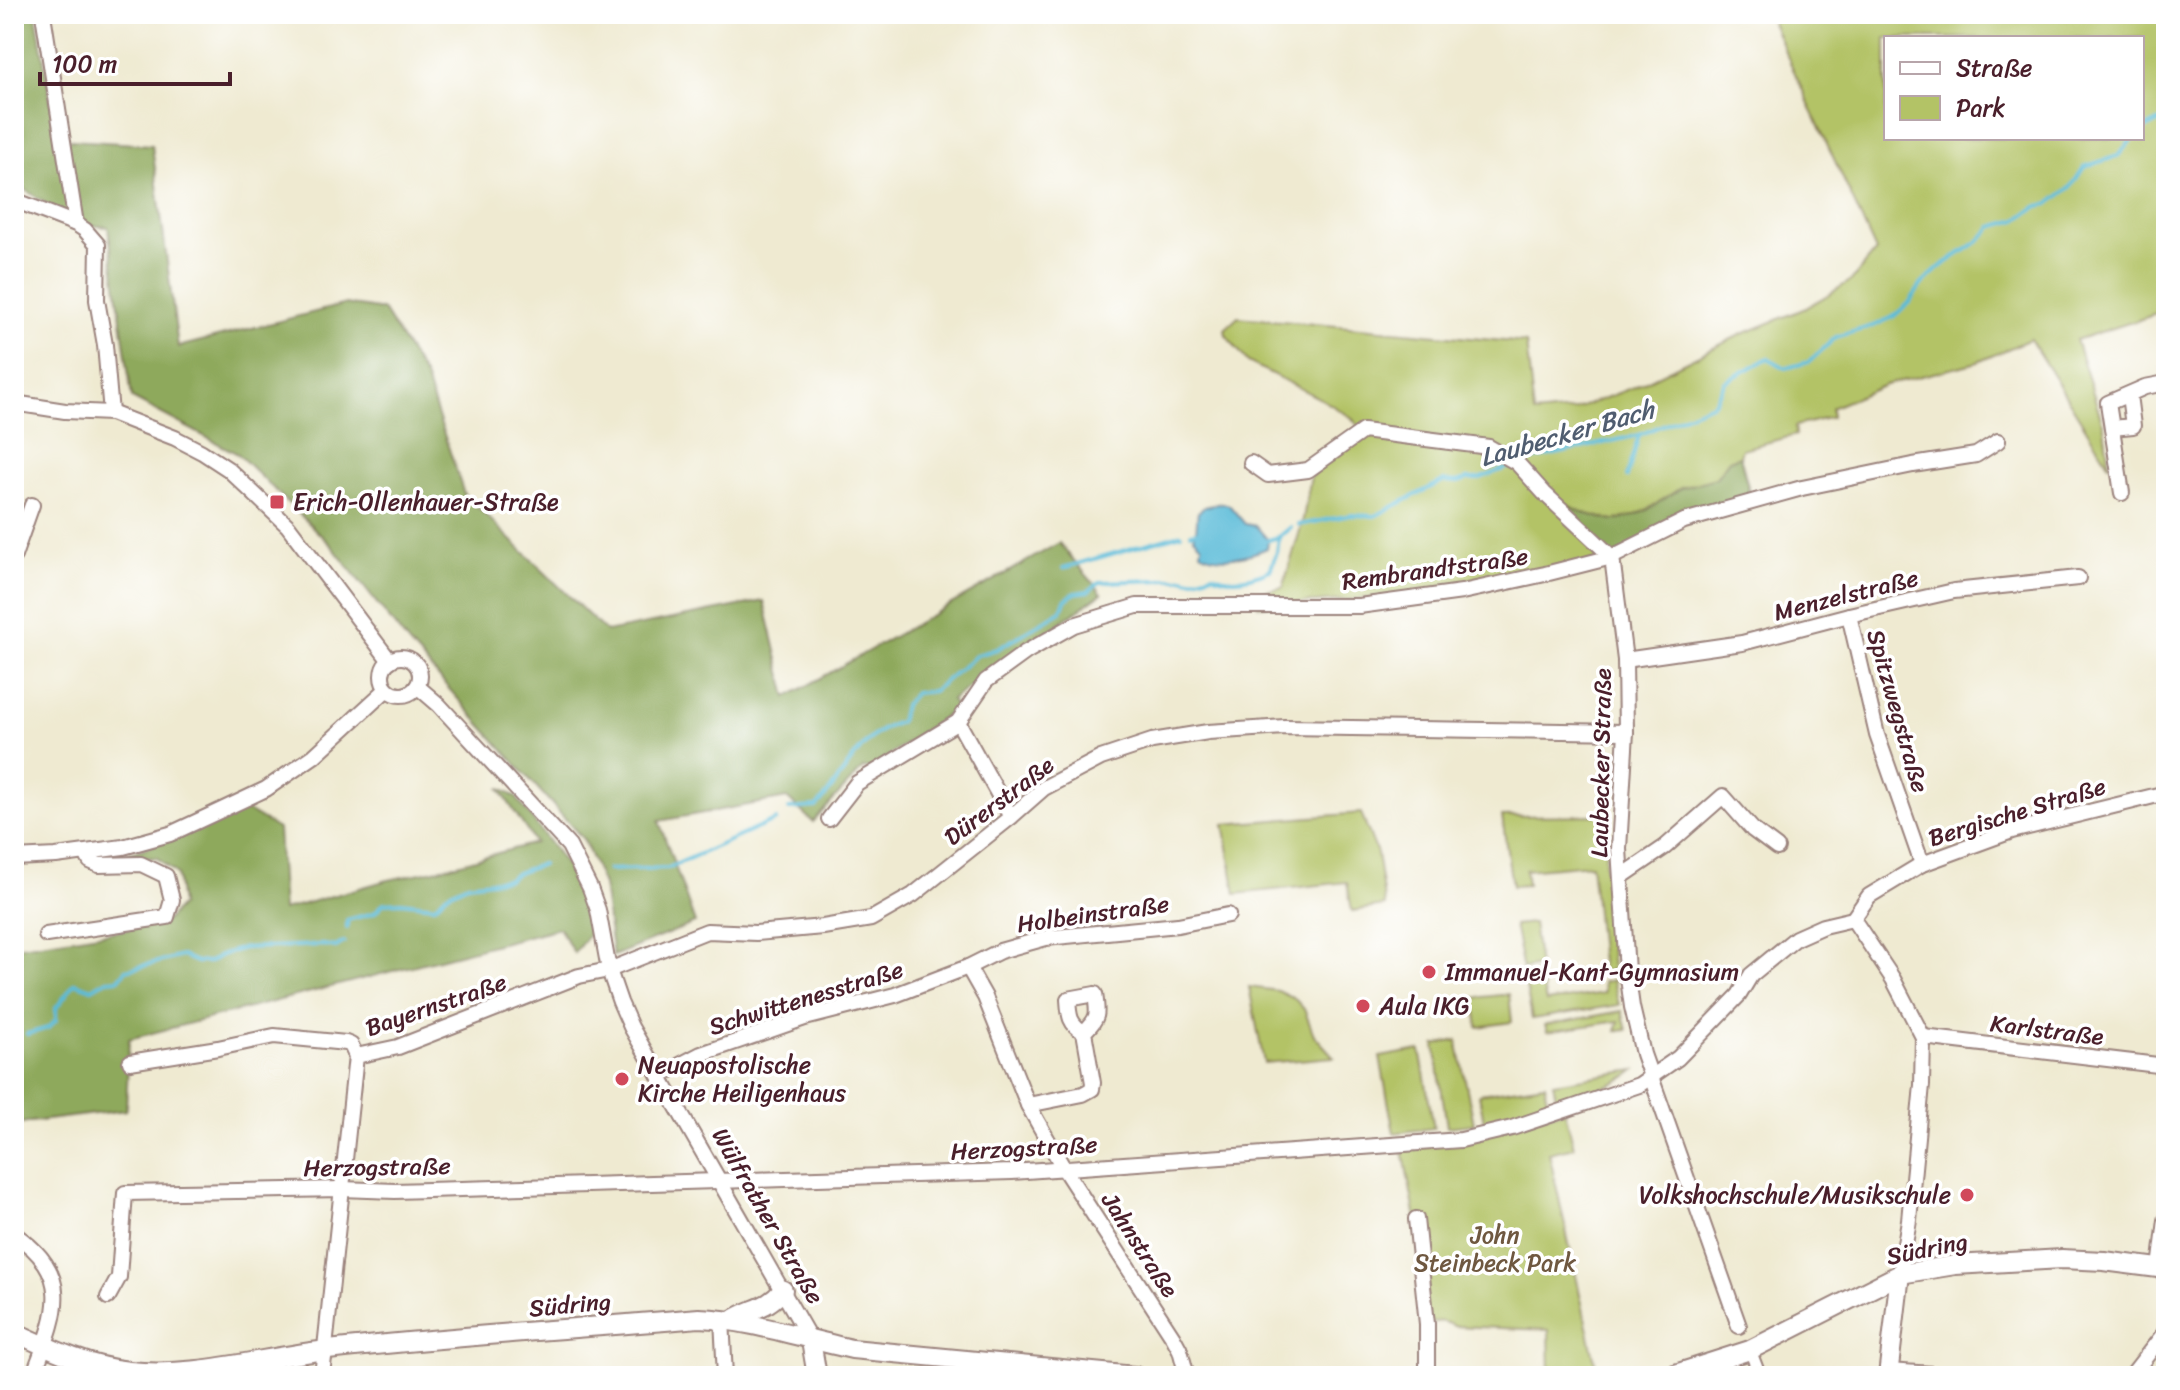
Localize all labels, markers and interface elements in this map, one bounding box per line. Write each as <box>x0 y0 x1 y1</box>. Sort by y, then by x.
scale bar <box>40 36 230 86</box>
legend <box>1884 36 2144 140</box>
text: 100 m <box>52 43 117 85</box>
text: Straße <box>1956 47 2032 89</box>
text: Park <box>1956 87 2005 129</box>
water label: Laubecker Bach <box>1474 386 1662 480</box>
place label: Erich-Ollenhauer-Straße <box>293 481 559 523</box>
marker: Erich-Ollenhauer-Straße <box>268 493 286 511</box>
street label: Rembrandtstraße <box>1339 535 1531 603</box>
street label: Menzelstraße <box>1769 557 1923 633</box>
street label: Spitzwegstraße <box>1855 624 1941 798</box>
street label: Laubecker Straße <box>1578 667 1624 858</box>
street label: Dürerstraße <box>935 745 1064 857</box>
street label: Bergische Straße <box>1923 765 2111 859</box>
street label: Holbeinstraße <box>1014 883 1172 945</box>
street label: Schwittenesstraße <box>703 948 909 1048</box>
place label: Immanuel-Kant-Gymnasium <box>1444 951 1739 993</box>
street label: Bayernstraße <box>360 961 512 1049</box>
marker: Immanuel-Kant-Gymnasium <box>1420 963 1438 981</box>
place label: Aula IKG <box>1378 985 1470 1027</box>
marker: Aula IKG <box>1354 997 1372 1015</box>
street label: Karlstraße <box>1988 1002 2106 1058</box>
place label: Neuapostolische Kirche Heiligenhaus <box>638 1044 846 1114</box>
marker: Neuapostolische Kirche Heiligenhaus <box>613 1070 631 1088</box>
street label: Wülfrather Straße <box>700 1120 836 1312</box>
street label: Herzogstraße <box>949 1123 1099 1173</box>
street label: Herzogstraße <box>303 1145 451 1189</box>
place label: Volkshochschule/Musikschule <box>1639 1174 1951 1216</box>
street label: Jahnstraße <box>1089 1183 1190 1307</box>
marker: Volkshochschule/Musikschule <box>1958 1186 1976 1204</box>
park label: John Steinbeck Park <box>1414 1214 1576 1284</box>
street label: Südring <box>1883 1221 1971 1277</box>
street label: Südring <box>527 1280 613 1330</box>

